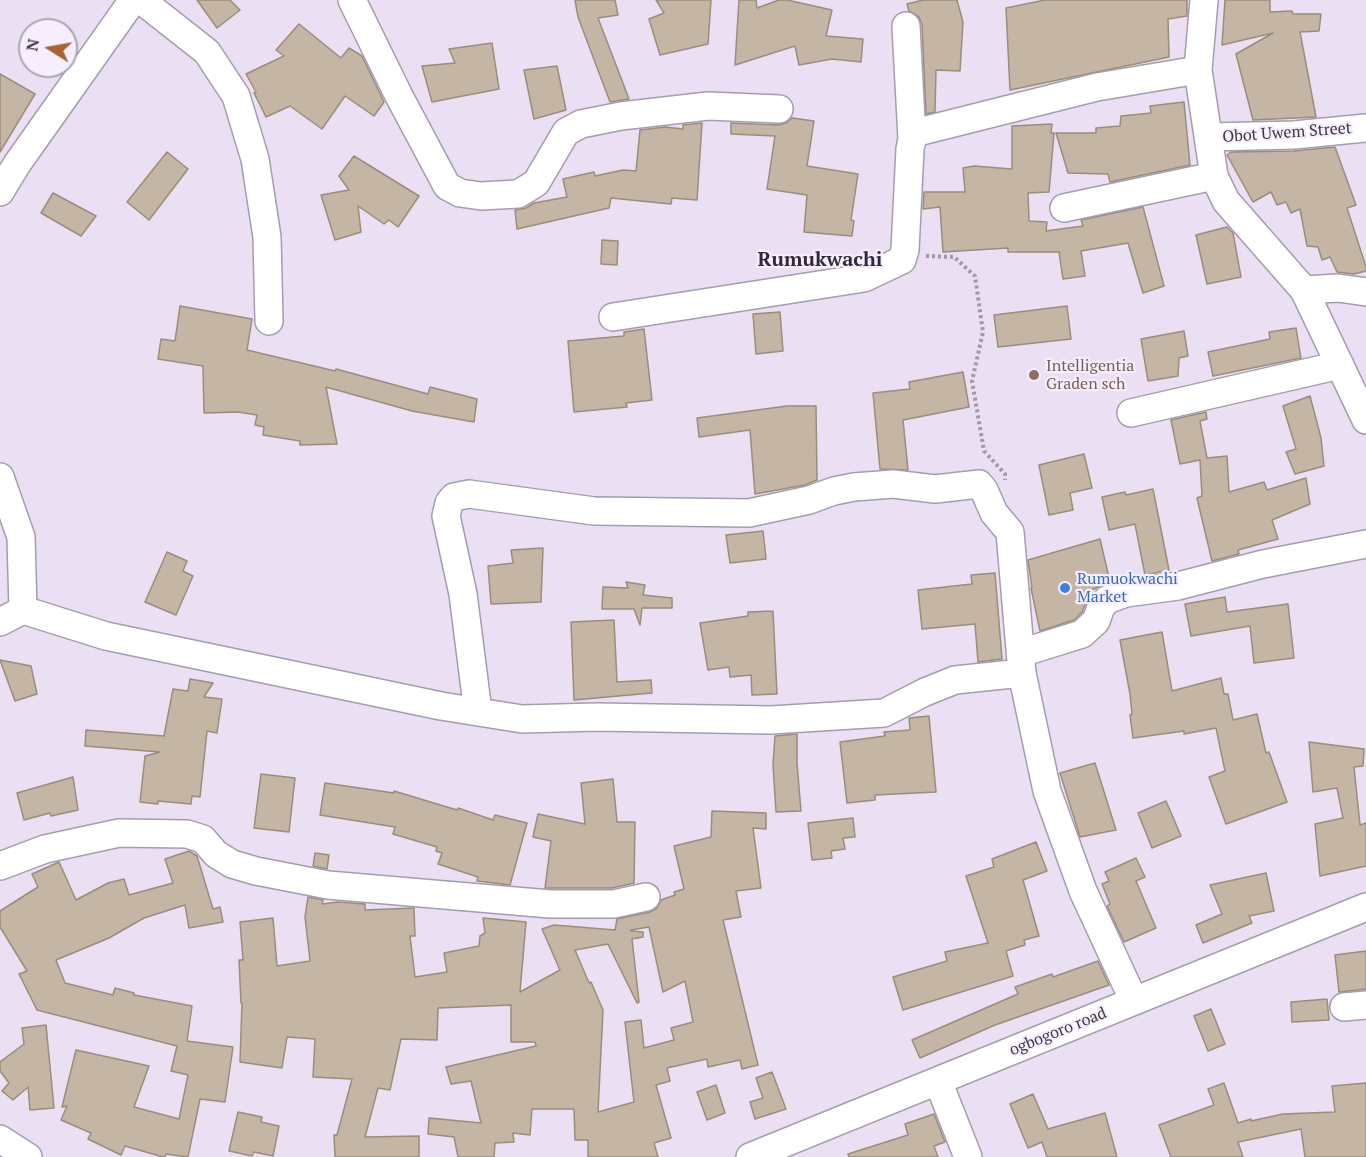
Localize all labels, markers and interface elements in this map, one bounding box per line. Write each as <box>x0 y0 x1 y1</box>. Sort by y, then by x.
north arrow <box>18 18 78 78</box>
text: N <box>20 37 44 53</box>
street label: Obot Uwem Street <box>1222 119 1352 147</box>
district label: Rumukwachi <box>758 248 882 272</box>
place label: Intelligentia Graden sch <box>1046 356 1134 394</box>
marker: Intelligentia Graden sch <box>1027 368 1041 382</box>
place label: Rumuokwachi Market <box>1077 569 1178 607</box>
marker: Rumuokwachi Market <box>1058 581 1072 595</box>
street label: ogbogoro road <box>1007 1004 1109 1060</box>

